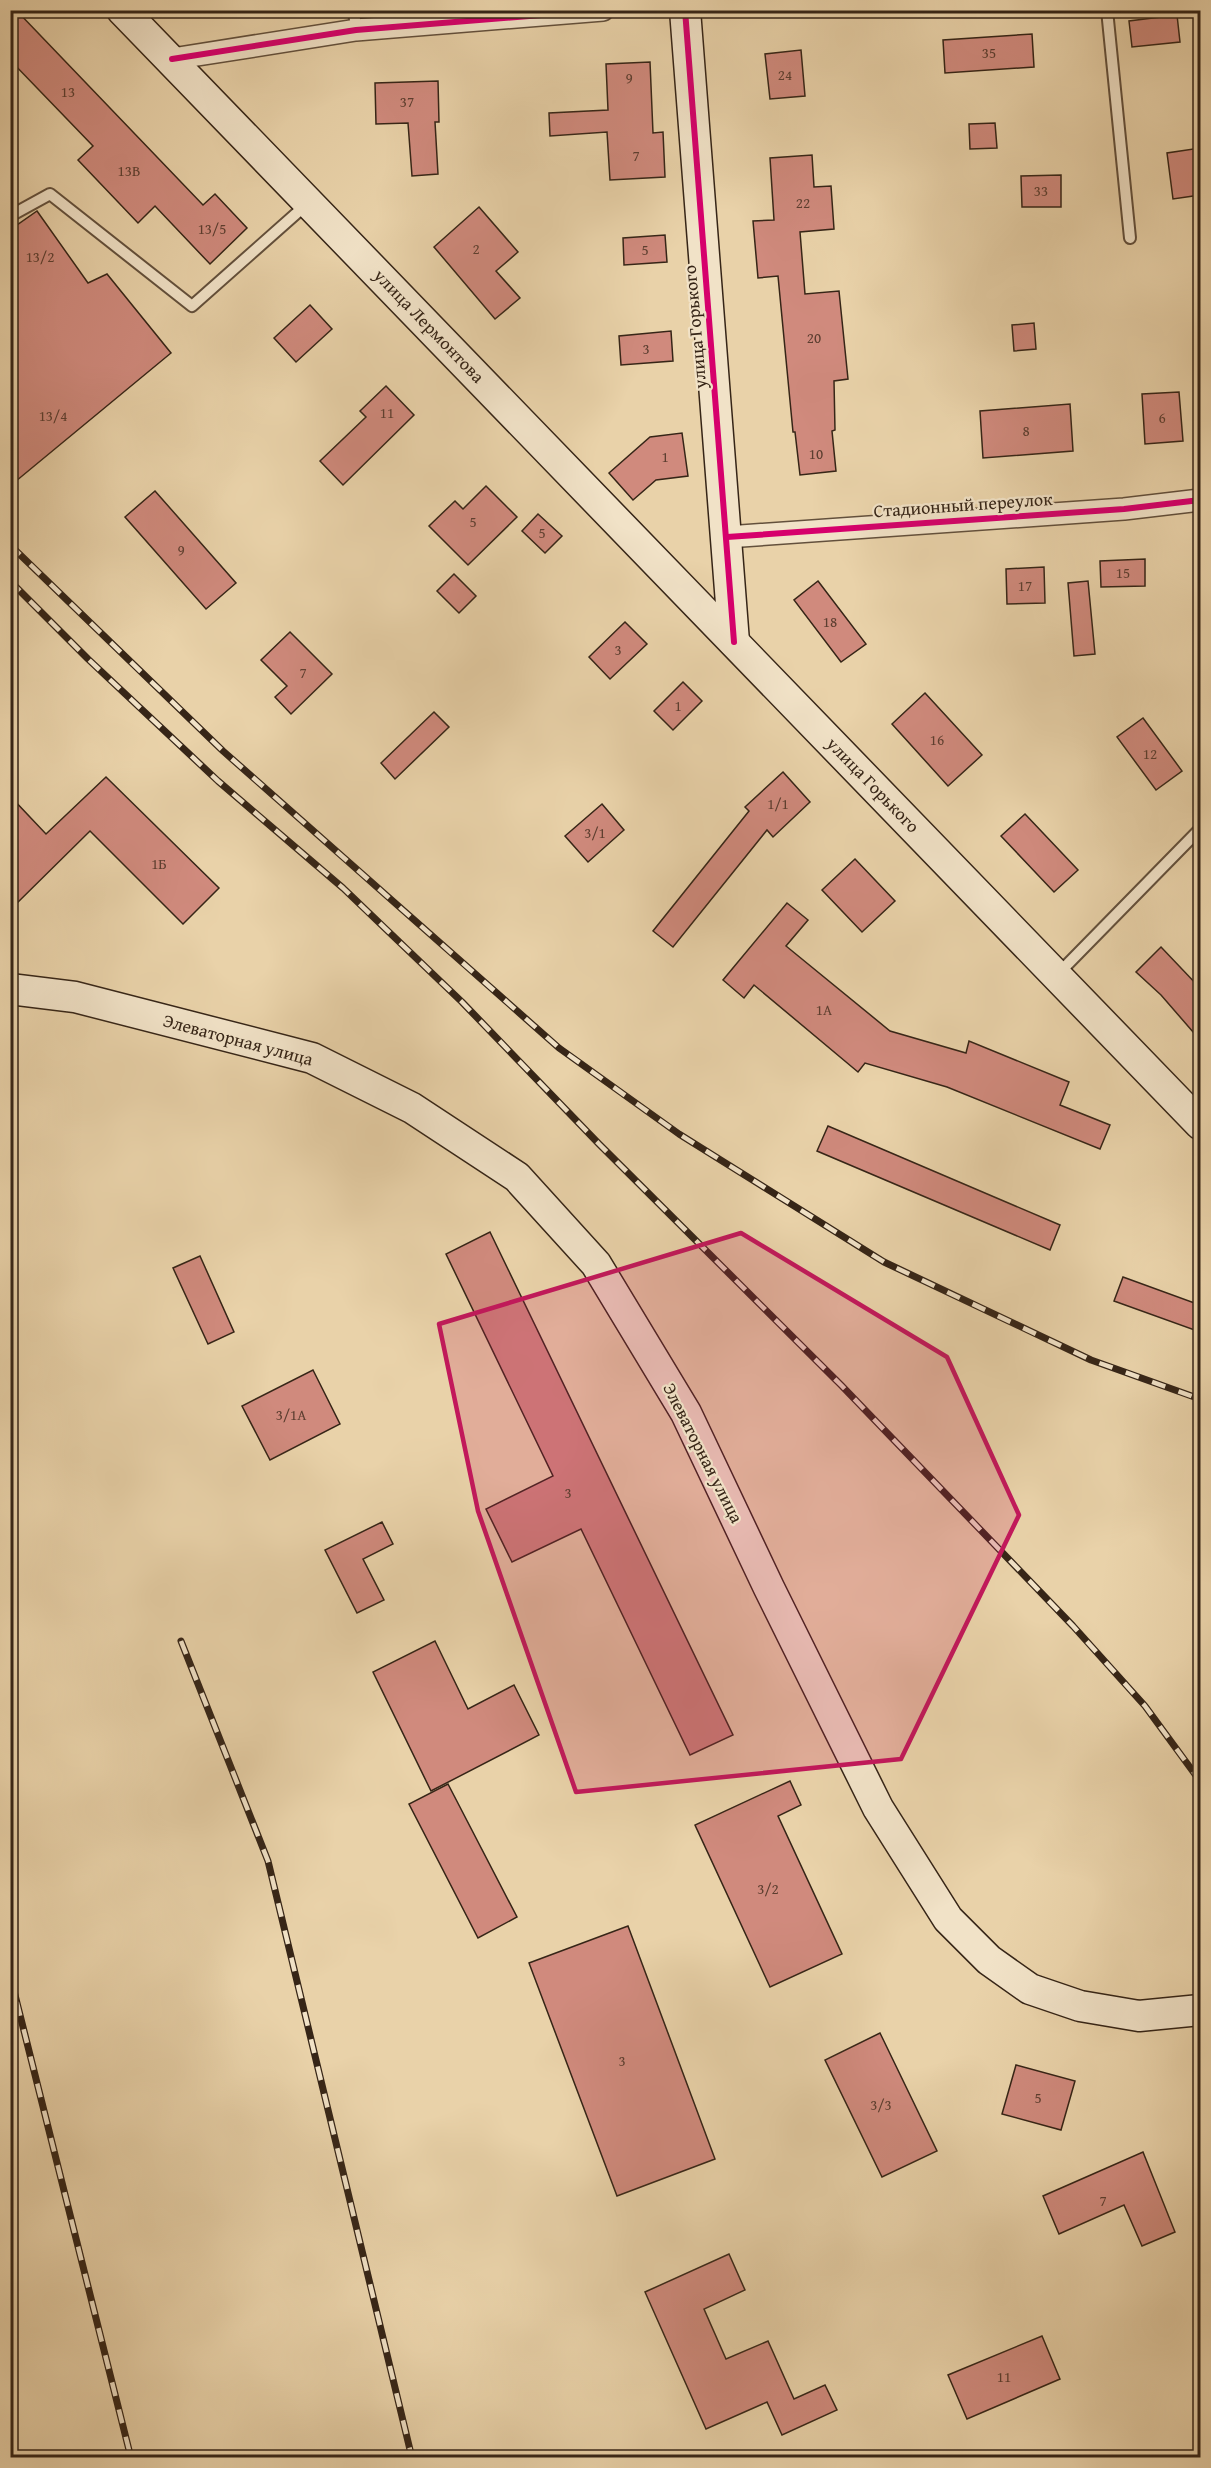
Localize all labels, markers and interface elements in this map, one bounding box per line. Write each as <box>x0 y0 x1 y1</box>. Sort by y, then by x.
house number: 35 <box>982 42 996 63</box>
house number: 24 <box>778 64 792 85</box>
house number: 9 <box>625 67 633 88</box>
house number: 13 <box>61 81 75 102</box>
house number: 37 <box>400 91 414 112</box>
house number: 7 <box>632 145 640 166</box>
house number: 13В <box>118 160 140 181</box>
house number: 33 <box>1034 180 1048 201</box>
house number: 22 <box>796 192 810 213</box>
house number: 13/5 <box>198 218 226 239</box>
house number: 2 <box>472 238 480 259</box>
house number: 5 <box>641 239 649 260</box>
house number: 13/2 <box>26 246 54 267</box>
street label: улица Лермонтова <box>367 262 491 389</box>
street label: улица Горького <box>676 264 713 391</box>
house number: 20 <box>807 327 821 348</box>
house number: 3 <box>642 338 650 359</box>
house number: 11 <box>380 402 394 423</box>
house number: 13/4 <box>39 405 67 426</box>
house number: 6 <box>1158 407 1166 428</box>
house number: 8 <box>1022 420 1030 441</box>
house number: 10 <box>809 443 823 464</box>
house number: 1 <box>661 446 669 467</box>
street label: Стадионный переулок <box>873 485 1054 524</box>
house number: 5 <box>469 511 477 532</box>
house number: 5 <box>538 522 546 543</box>
house number: 9 <box>177 539 185 560</box>
house number: 15 <box>1116 562 1130 583</box>
house number: 17 <box>1018 575 1032 596</box>
house number: 18 <box>823 611 837 632</box>
house number: 3 <box>614 639 622 660</box>
house number: 7 <box>299 662 307 683</box>
house number: 1 <box>674 695 682 716</box>
house number: 16 <box>930 729 944 750</box>
street label: улица Горького <box>820 730 926 839</box>
house number: 12 <box>1143 743 1157 764</box>
house number: 1/1 <box>767 793 789 814</box>
house number: 3/1 <box>584 822 606 843</box>
house number: 1Б <box>151 853 167 874</box>
house number: 1А <box>816 999 832 1020</box>
street label: Элеваторная улица <box>160 1007 317 1073</box>
street label: Элеваторная улица <box>656 1378 751 1528</box>
house number: 3/1А <box>276 1404 306 1425</box>
house number: 3 <box>564 1482 572 1503</box>
house number: 3/2 <box>757 1878 779 1899</box>
house number: 3 <box>618 2050 626 2071</box>
house number: 5 <box>1034 2087 1042 2108</box>
house number: 3/3 <box>870 2094 892 2115</box>
house number: 7 <box>1099 2190 1107 2211</box>
house number: 11 <box>997 2366 1011 2387</box>

